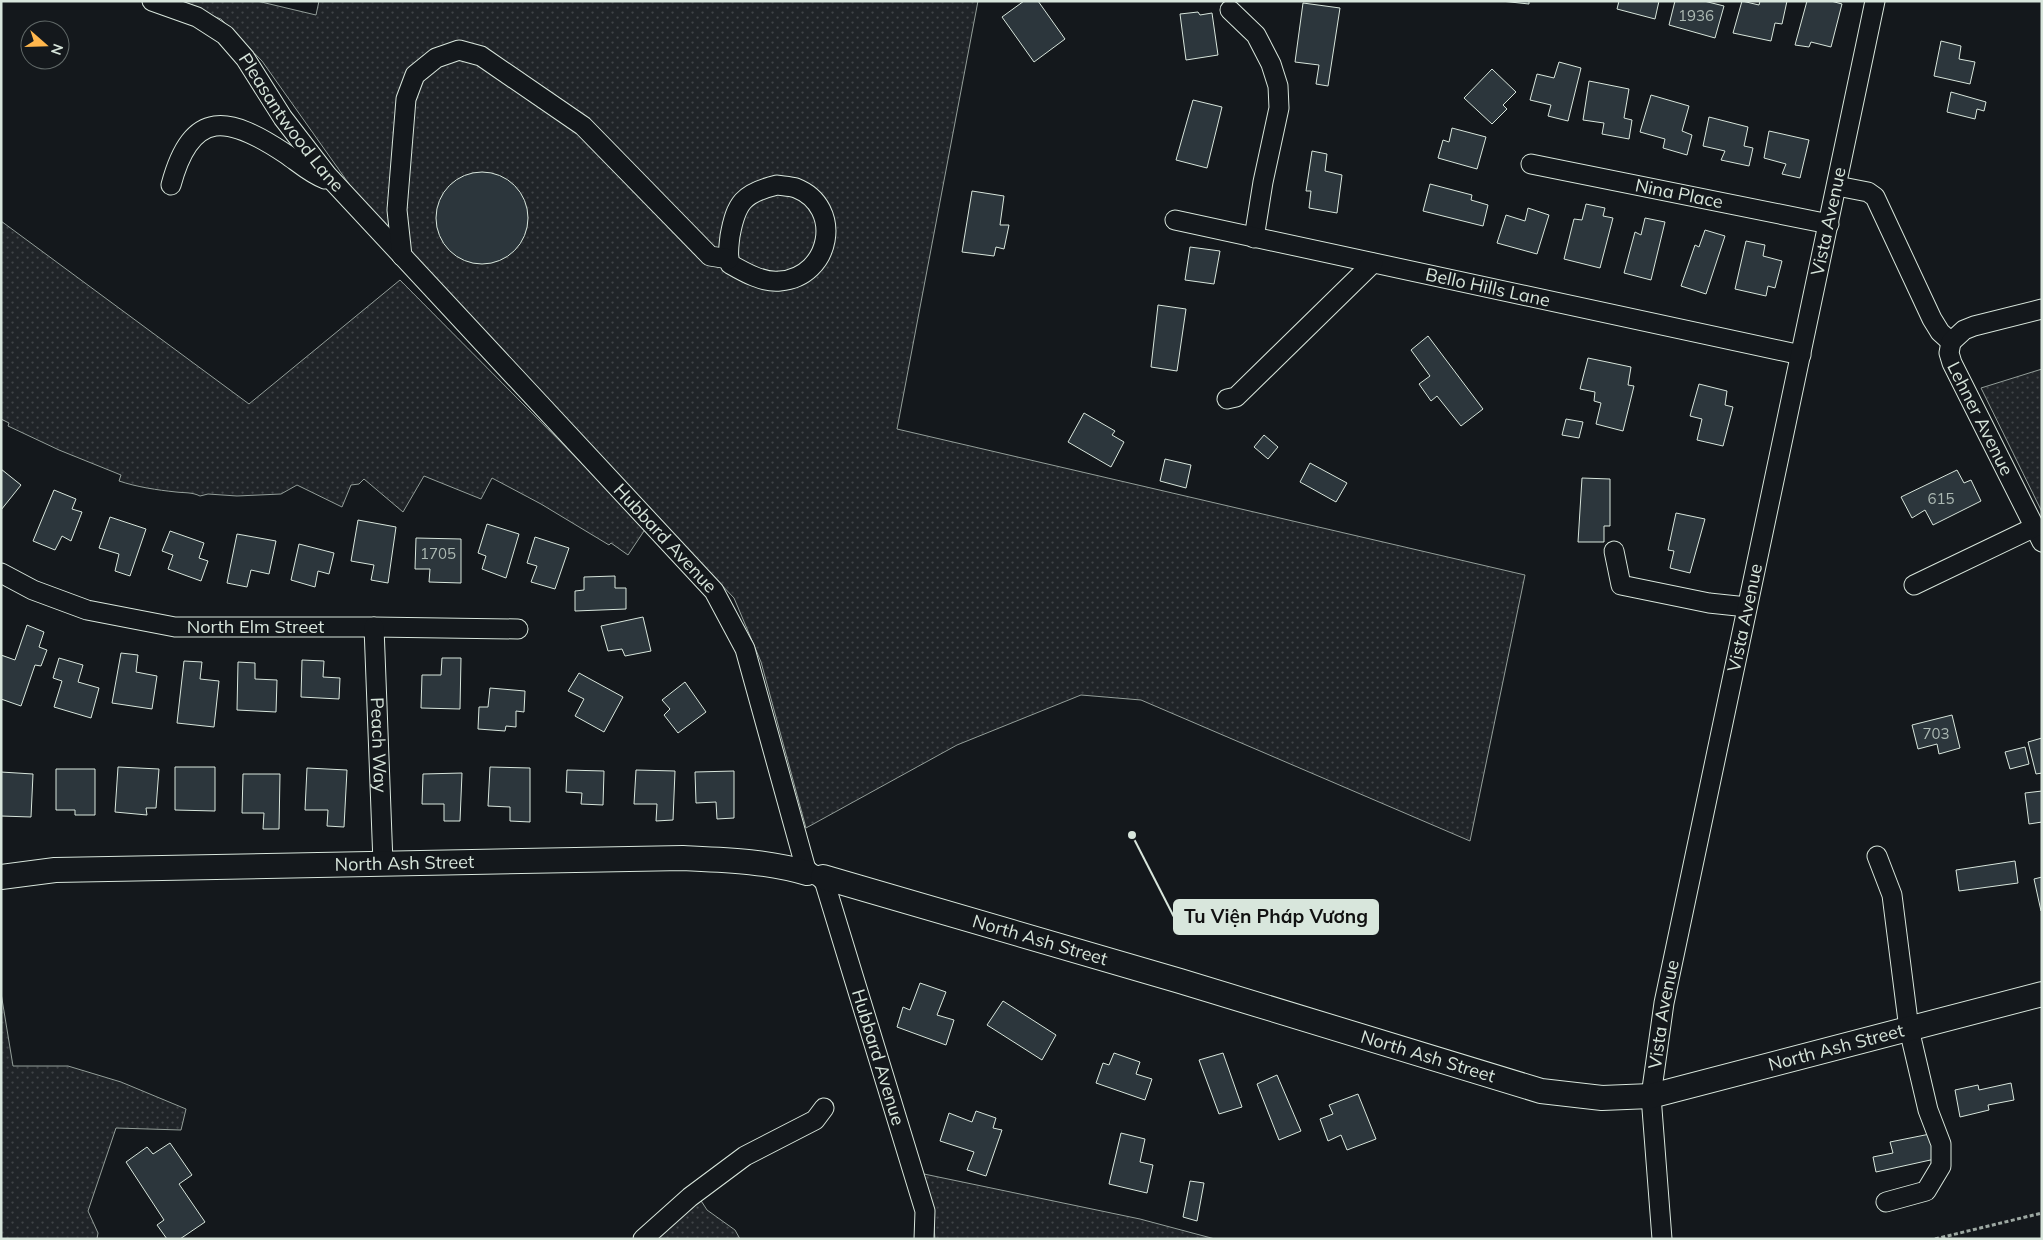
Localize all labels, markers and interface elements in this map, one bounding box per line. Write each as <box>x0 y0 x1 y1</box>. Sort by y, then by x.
house number: 1936 <box>1678 6 1714 25</box>
north arrow <box>20 20 70 70</box>
text: N <box>47 41 67 57</box>
street label: Pleasantwood Lane <box>234 49 349 197</box>
street label: Vista Avenue <box>1805 165 1851 278</box>
street label: Nina Place <box>1633 173 1725 213</box>
street label: Bello Hills Lane <box>1423 262 1552 312</box>
street label: Lehner Avenue <box>1942 358 2019 479</box>
street label: Hubbard Avenue <box>609 479 722 598</box>
house number: 615 <box>1927 489 1955 508</box>
house number: 1705 <box>420 544 456 563</box>
street label: Vista Avenue <box>1722 561 1767 674</box>
street label: North Elm Street <box>187 615 324 638</box>
street label: Peach Way <box>366 697 392 793</box>
house number: 703 <box>1922 724 1950 743</box>
street label: North Ash Street <box>335 850 474 876</box>
callout: Tu Viện Pháp Vương <box>1174 900 1378 934</box>
text: Tu Viện Pháp Vương <box>1184 904 1368 928</box>
street label: North Ash Street <box>970 909 1110 970</box>
street label: Vista Avenue <box>1643 958 1684 1070</box>
street label: Hubbard Avenue <box>847 986 910 1128</box>
street label: North Ash Street <box>1766 1018 1906 1076</box>
street label: North Ash Street <box>1358 1025 1498 1087</box>

